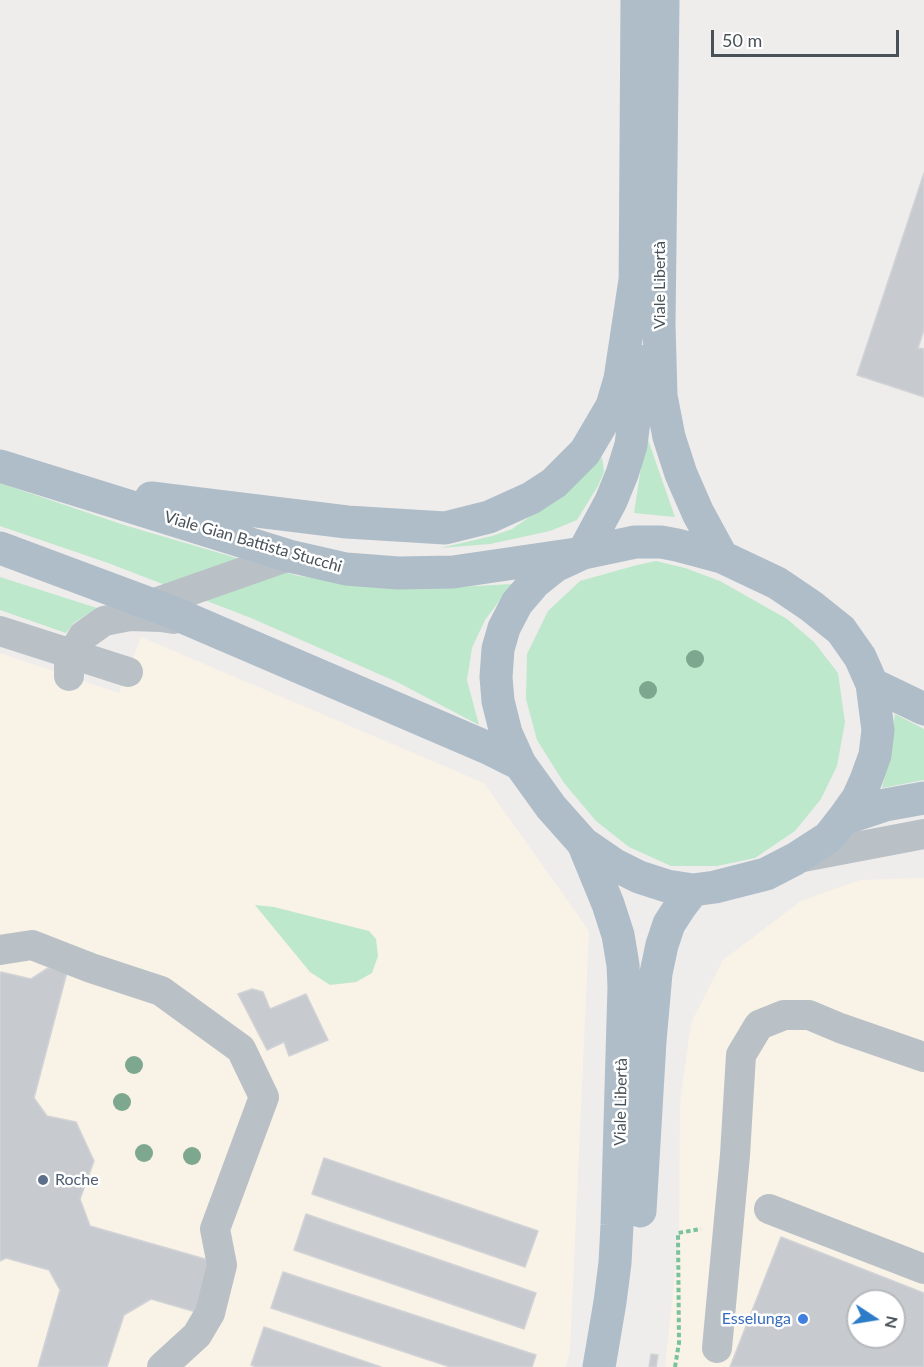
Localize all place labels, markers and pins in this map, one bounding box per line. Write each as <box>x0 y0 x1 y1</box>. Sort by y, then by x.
place label: Roche <box>55 1170 99 1190</box>
marker: Roche <box>36 1173 50 1187</box>
place label: Esselunga <box>722 1309 791 1329</box>
marker: Esselunga <box>796 1312 810 1326</box>

